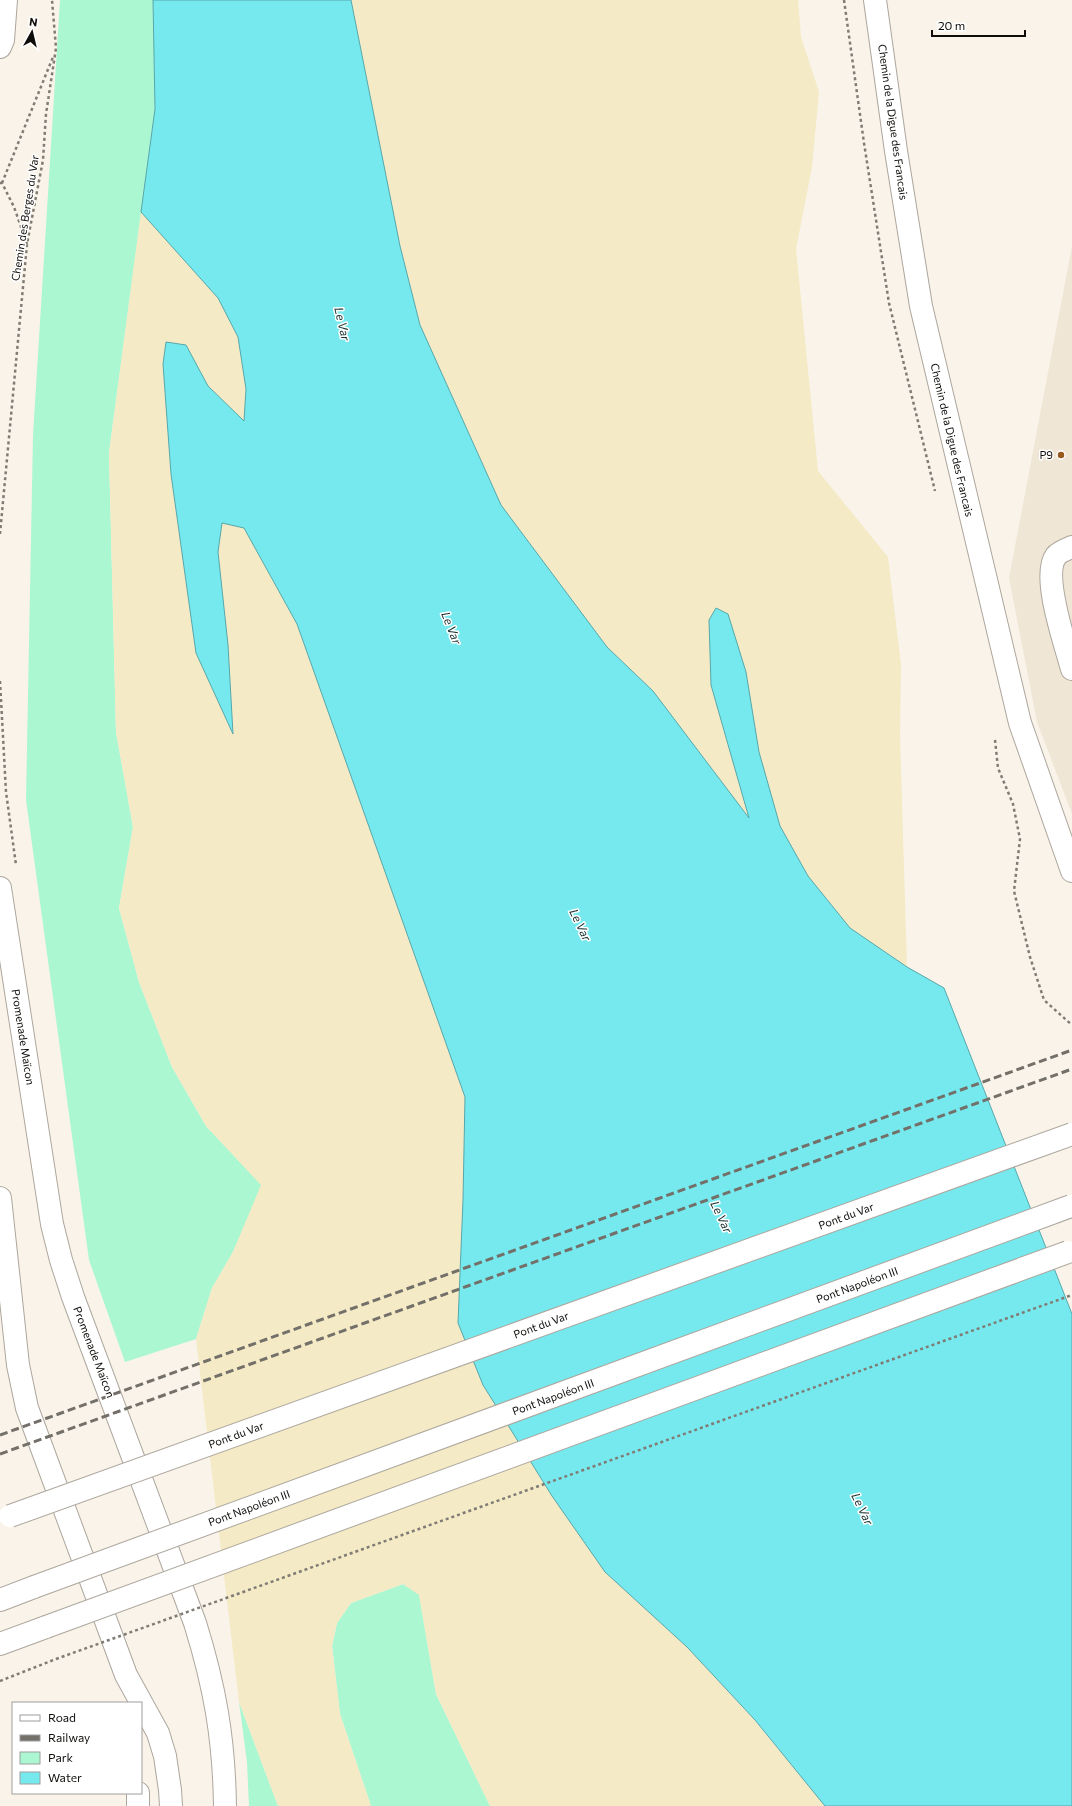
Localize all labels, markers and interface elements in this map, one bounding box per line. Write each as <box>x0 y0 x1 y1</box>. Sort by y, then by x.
north arrow <box>12 12 52 52</box>
scale bar <box>932 12 1025 38</box>
text: N <box>28 15 38 29</box>
text: 20 m <box>938 18 965 32</box>
street label: Chemin de la Digue des Francais <box>876 43 911 201</box>
street label: Chemin des Berges du Var <box>8 153 41 282</box>
water label: Le Var <box>332 306 354 343</box>
street label: Chemin de la Digue des Francais <box>928 362 976 518</box>
place label: P9 <box>1039 448 1053 461</box>
marker: P9 <box>1056 450 1066 460</box>
water label: Le Var <box>439 609 465 647</box>
water label: Le Var <box>567 906 595 944</box>
street label: Promenade Maïcon <box>10 988 37 1086</box>
water label: Le Var <box>708 1198 736 1236</box>
street label: Pont du Var <box>816 1199 876 1232</box>
street label: Pont Napoléon III <box>814 1264 900 1305</box>
street label: Promenade Maïcon <box>71 1304 118 1399</box>
street label: Pont du Var <box>511 1308 571 1341</box>
street label: Pont Napoléon III <box>510 1376 596 1417</box>
street label: Pont du Var <box>206 1418 266 1451</box>
street label: Pont Napoléon III <box>206 1487 292 1528</box>
water label: Le Var <box>849 1490 877 1528</box>
legend <box>12 1702 142 1794</box>
text: Road <box>48 1710 76 1724</box>
text: Railway <box>48 1730 90 1744</box>
text: Park <box>48 1750 74 1764</box>
text: Water <box>48 1770 82 1784</box>

